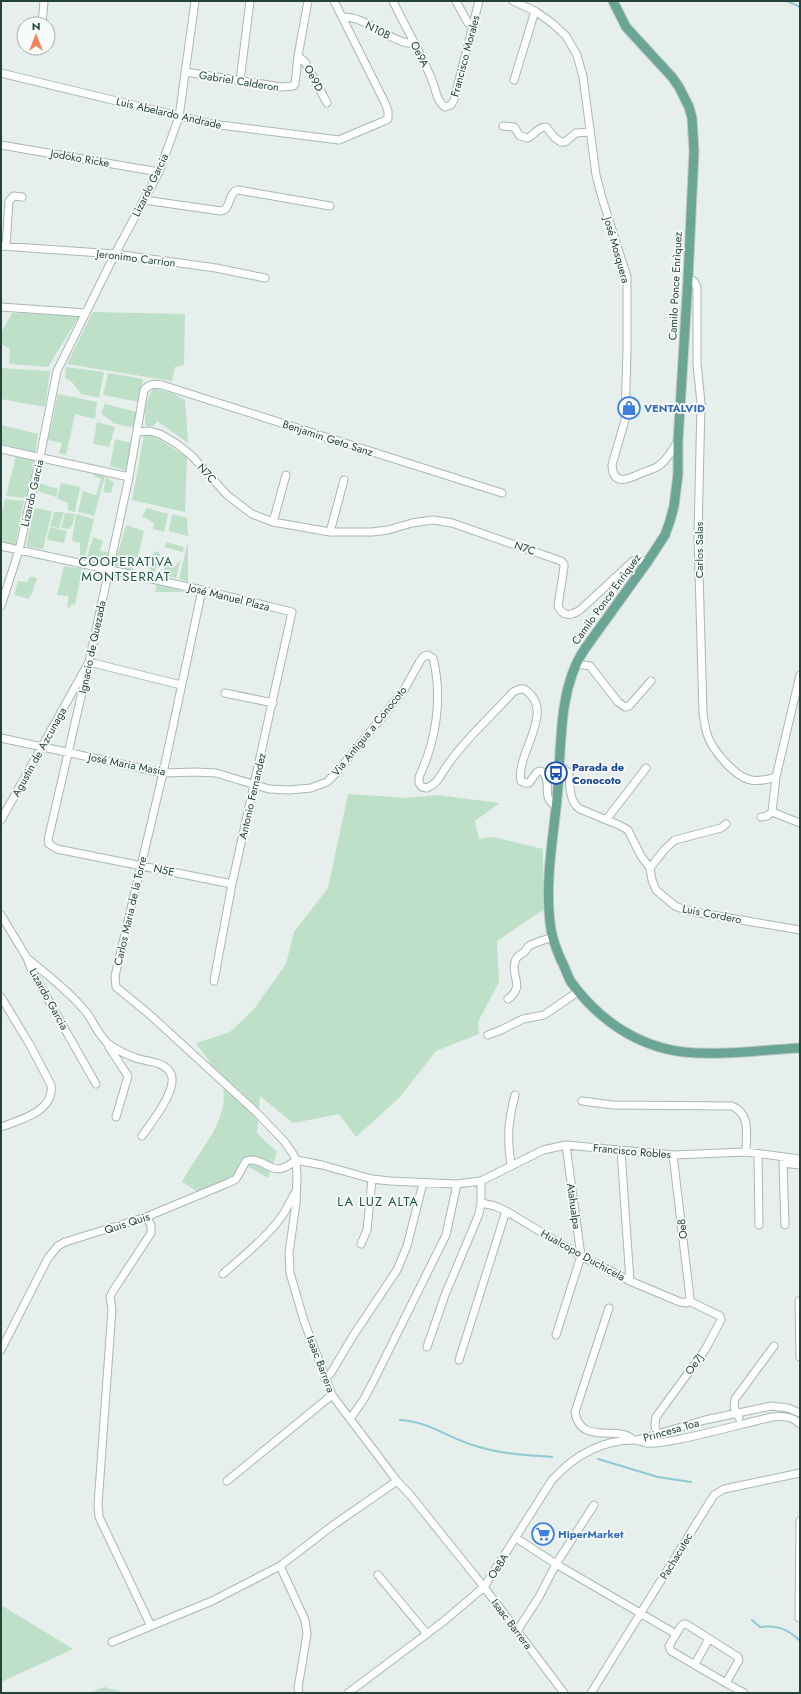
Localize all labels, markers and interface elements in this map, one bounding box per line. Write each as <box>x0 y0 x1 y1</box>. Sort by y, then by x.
street label: Francisco Morales <box>446 13 484 99</box>
north arrow <box>16 16 56 56</box>
street label: N10B <box>363 17 393 43</box>
text: N <box>32 18 40 34</box>
street label: Oe9A <box>407 38 434 70</box>
street label: Oe9D <box>300 62 328 95</box>
street label: Gabriel Calderon <box>198 67 280 95</box>
street label: Luis Abelardo Andrade <box>115 93 224 133</box>
street label: Jodoko Ricke <box>47 145 111 171</box>
street label: Lizardo Garcia <box>128 151 172 219</box>
street label: José Mosquera <box>599 213 634 285</box>
street label: Camilo Ponce Enrìquez <box>664 231 686 341</box>
street label: Jeronimo Carrion <box>94 245 176 271</box>
shop icon: VENTALVID <box>616 395 642 421</box>
place label: VENTALVID <box>643 400 705 416</box>
street label: Benjamin Geto Sanz <box>281 416 375 460</box>
street label: Lizardo Garcia <box>17 458 47 528</box>
street label: N7C <box>194 460 220 486</box>
street label: Carlos Salas <box>691 521 707 578</box>
street label: N7C <box>512 537 538 559</box>
street label: Camilo Ponce Enrìquez <box>568 550 644 648</box>
district label: COOPERATIVA MONTSERRAT <box>79 552 173 586</box>
street label: José Manuel Plaza <box>185 579 271 615</box>
street label: Ignacio de Quezada <box>74 599 110 695</box>
street label: Via Antigua a Conocoto <box>328 683 410 779</box>
street label: Agustin de Azcunaga <box>8 704 70 800</box>
street label: José Maria Masia <box>85 748 167 779</box>
street label: Antonio Fernandez <box>234 751 270 841</box>
place label: Parada de Conocoto <box>572 759 624 788</box>
bus stop icon: Parada de Conocoto <box>543 760 569 786</box>
street label: Carlos Maria de la Torre <box>110 854 150 967</box>
street label: N5E <box>152 860 176 880</box>
street label: Luis Cordero <box>681 900 743 928</box>
street label: Lizardo Garcia <box>25 965 73 1033</box>
street label: Francisco Robles <box>592 1140 672 1162</box>
street label: Atahualpa <box>563 1182 585 1230</box>
district label: LA LUZ ALTA <box>337 1192 419 1211</box>
street label: Quis Quis <box>102 1208 152 1238</box>
street label: Oe8 <box>673 1218 691 1240</box>
street label: Hualcopo Duchicela <box>538 1225 628 1285</box>
street label: Isaac Barrera <box>303 1333 339 1395</box>
street label: Oe7J <box>681 1350 707 1378</box>
street label: Princesa Toa <box>641 1414 701 1446</box>
supermarket icon: HiperMarket <box>530 1521 556 1547</box>
place label: HiperMarket <box>558 1526 624 1542</box>
street label: Pachacutec <box>656 1530 696 1582</box>
street label: Oe8A <box>484 1550 513 1582</box>
street label: Isaac Barrera <box>488 1595 536 1653</box>

